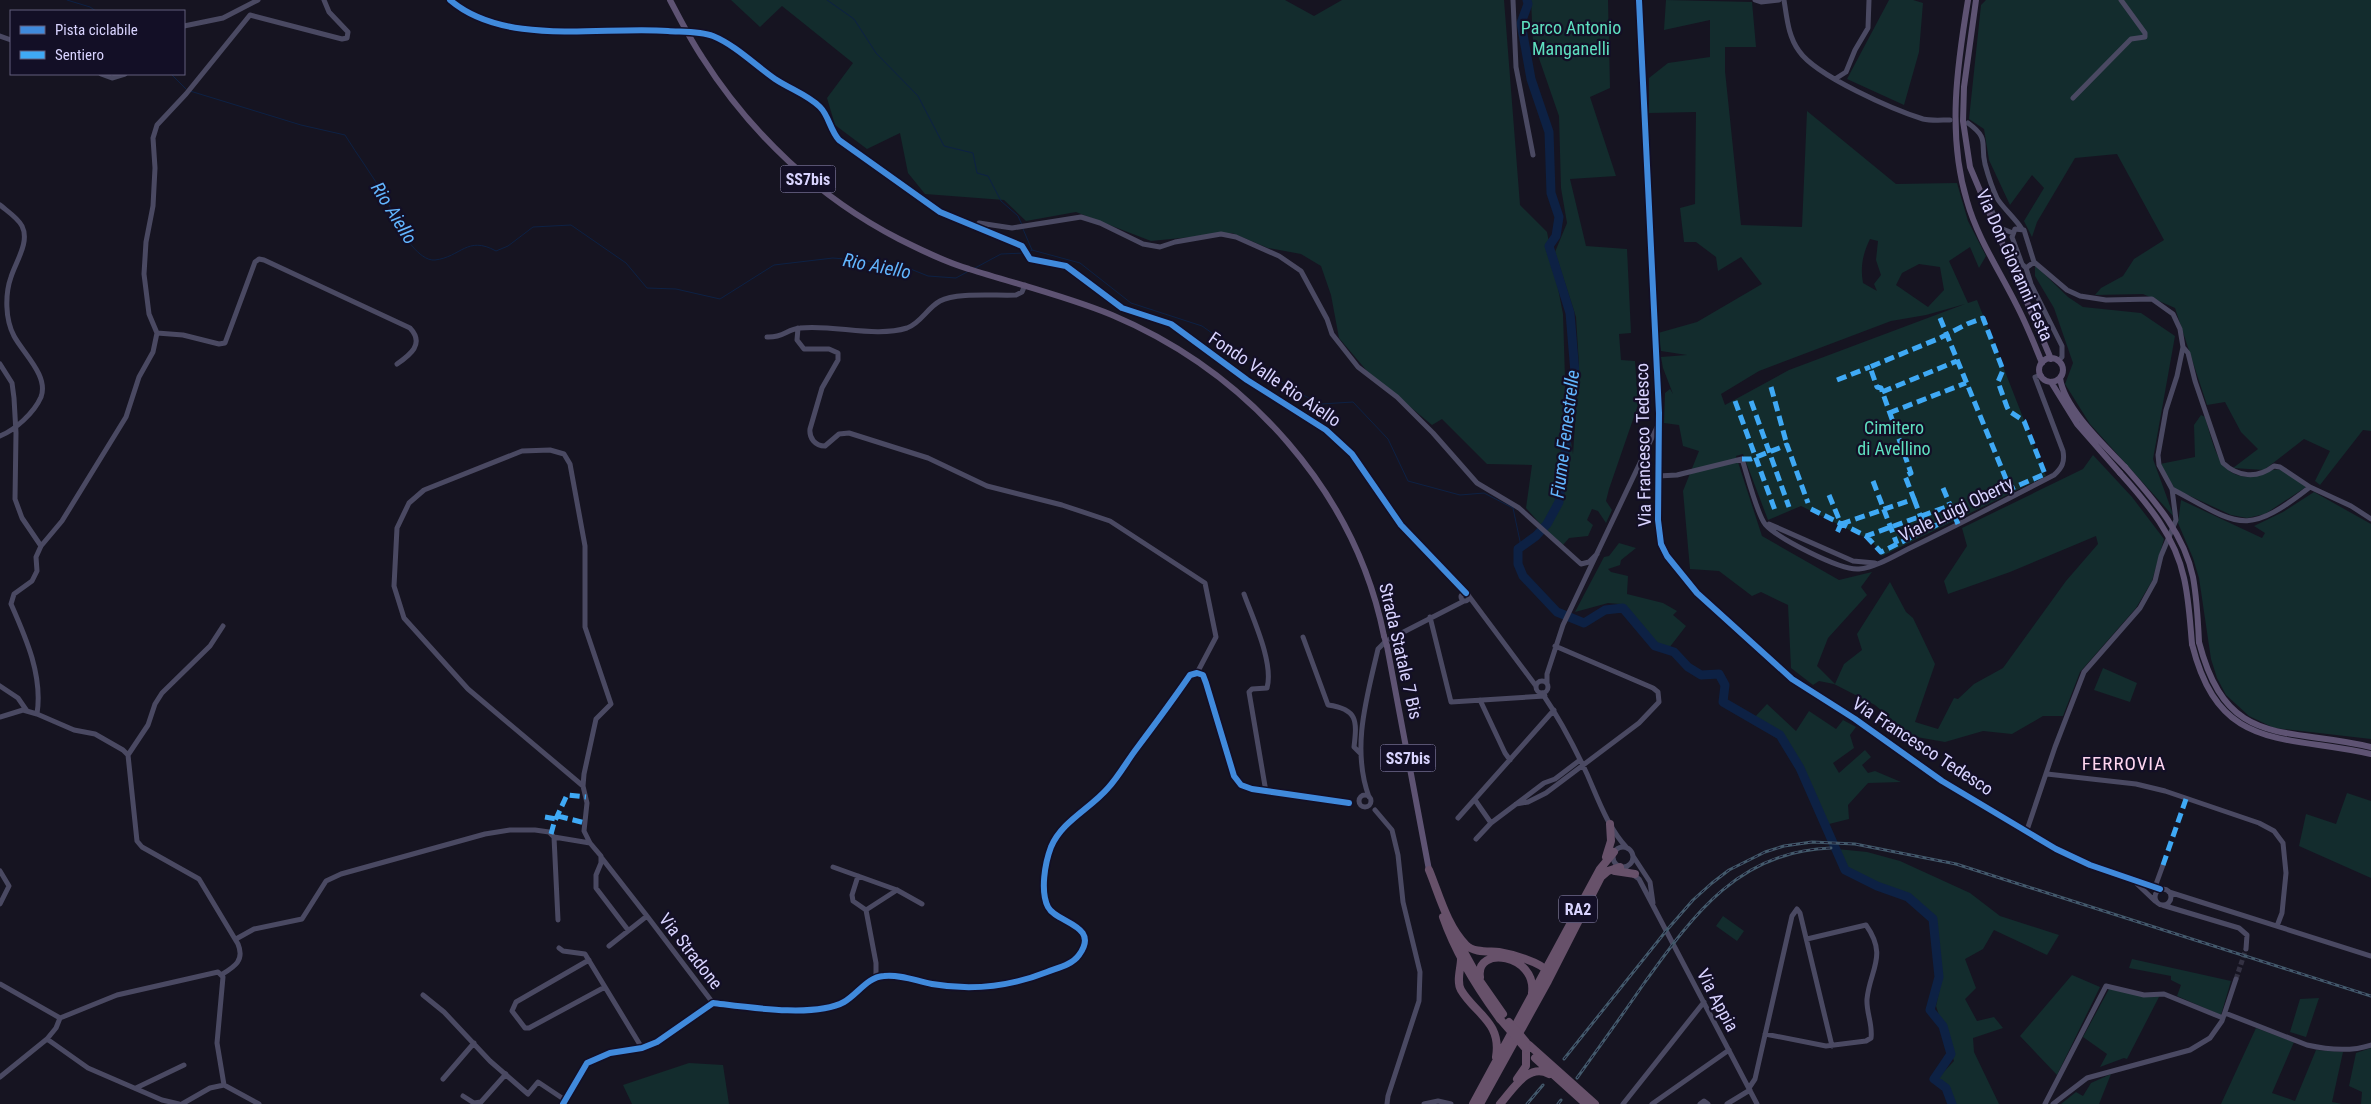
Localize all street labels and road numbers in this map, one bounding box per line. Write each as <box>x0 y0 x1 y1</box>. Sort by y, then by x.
road number: SS7bis <box>780 165 836 192</box>
street label: Via Don Giovanni Festa <box>1972 186 2058 344</box>
street label: Fondo Valle Rio Aiello <box>1205 327 1345 431</box>
street label: Via Francesco Tedesco <box>1631 363 1655 527</box>
street label: Viale Luigi Oberty <box>1895 472 2017 546</box>
street label: Strada Statale 7 Bis <box>1375 581 1427 721</box>
street label: Via Francesco Tedesco <box>1849 693 1997 799</box>
road number: SS7bis <box>1380 744 1436 771</box>
road number: RA2 <box>1559 896 1597 922</box>
street label: Via Stradone <box>655 909 727 993</box>
street label: Via Appia <box>1693 965 1743 1035</box>

